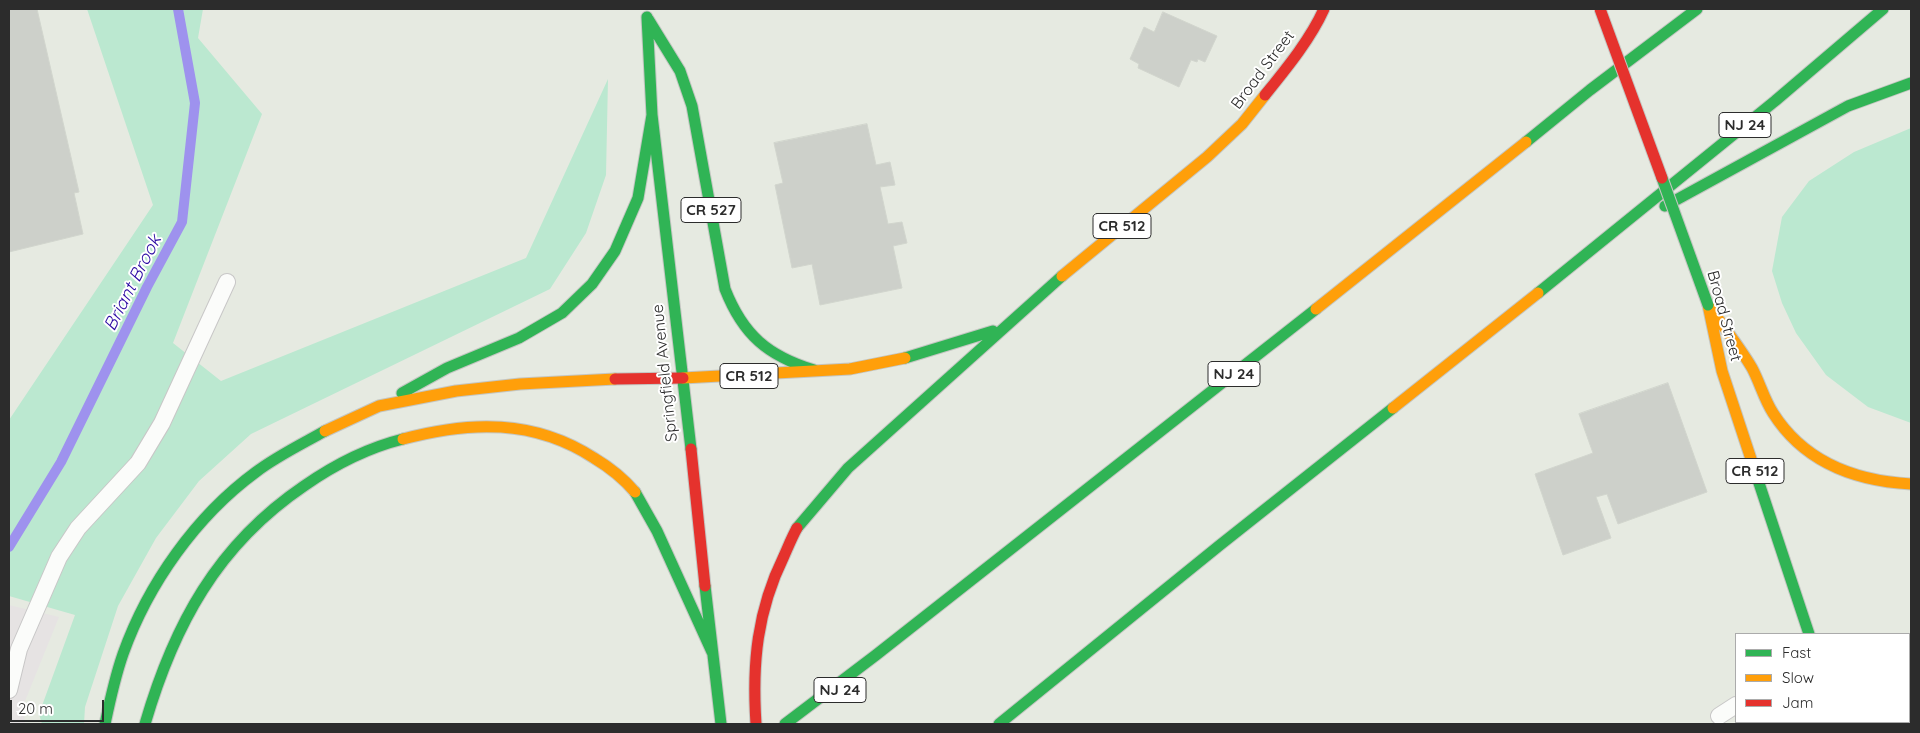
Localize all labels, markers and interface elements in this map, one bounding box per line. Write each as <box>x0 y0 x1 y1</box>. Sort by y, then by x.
street label: Broad Street <box>1227 27 1299 113</box>
road number: NJ 24 <box>1719 112 1771 138</box>
road number: CR 527 <box>681 198 741 222</box>
road number: CR 512 <box>1093 214 1151 238</box>
water label: Briant Brook <box>100 232 166 334</box>
street label: Broad Street <box>1703 268 1745 364</box>
street label: Springfield Avenue <box>648 303 682 443</box>
road number: NJ 24 <box>1208 362 1260 386</box>
road number: CR 512 <box>720 364 778 388</box>
road number: CR 512 <box>1726 458 1784 484</box>
legend <box>1735 633 1910 723</box>
text: Fast <box>1782 643 1811 662</box>
text: Slow <box>1782 668 1814 687</box>
road number: NJ 24 <box>814 678 866 702</box>
scale bar <box>12 690 106 722</box>
text: Jam <box>1782 693 1813 712</box>
text: 20 m <box>18 699 53 718</box>

